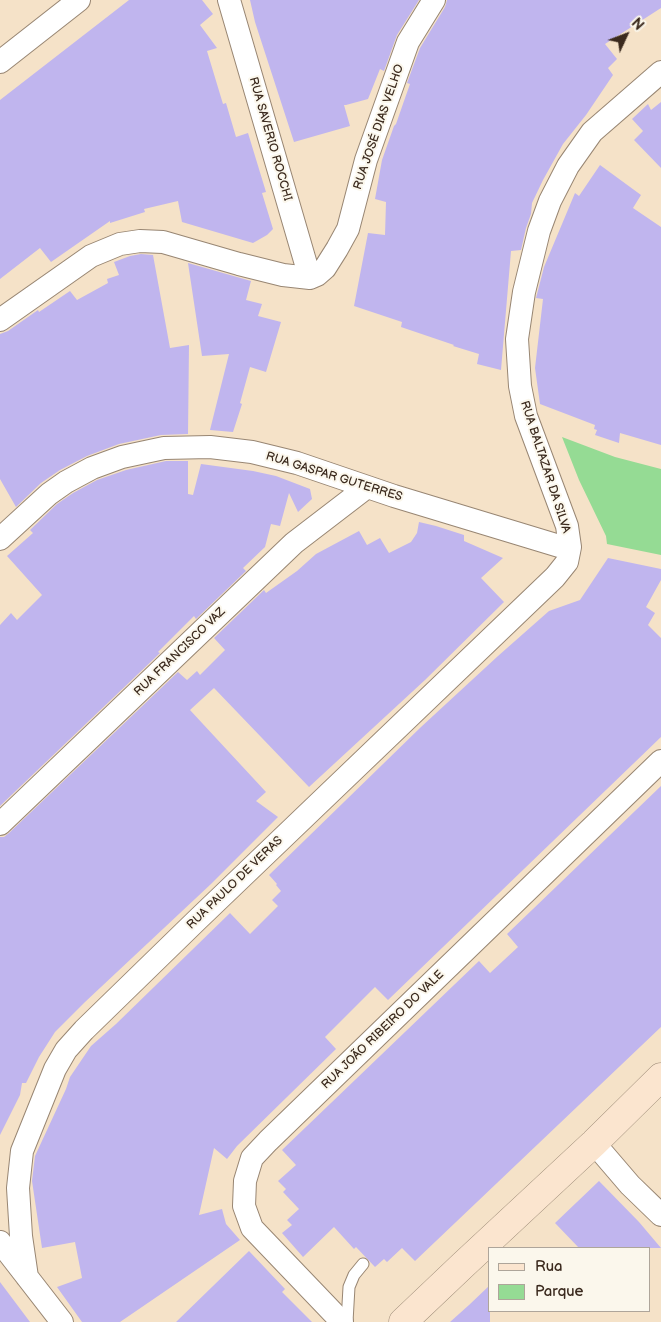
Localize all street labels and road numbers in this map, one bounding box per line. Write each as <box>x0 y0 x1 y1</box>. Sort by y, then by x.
street label: RUA JOSÉ DIAS VELHO <box>351 62 407 192</box>
street label: RUA SAVERIO ROCCHI <box>245 75 295 203</box>
street label: RUA BALTAZAR DA SILVA <box>517 399 573 535</box>
street label: RUA GASPAR GUTERRES <box>264 449 404 505</box>
street label: RUA FRANCISCO VAZ <box>131 605 229 699</box>
street label: RUA PAULO DE VERAS <box>184 834 286 932</box>
street label: RUA JOÃO RIBEIRO DO VALE <box>319 968 447 1092</box>

